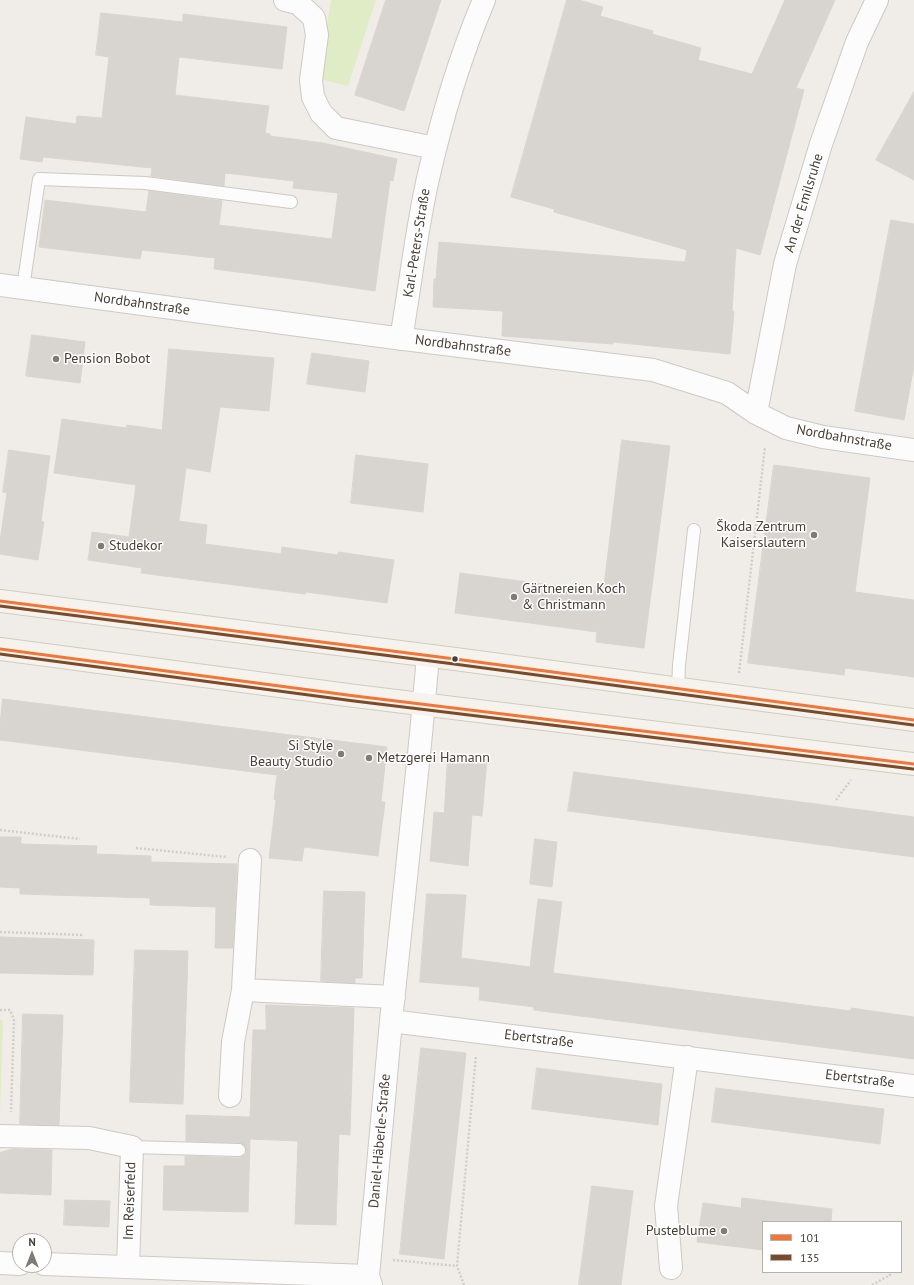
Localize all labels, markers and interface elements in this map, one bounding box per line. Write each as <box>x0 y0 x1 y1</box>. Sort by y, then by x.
street label: An der Emilsruhe <box>781 152 827 254</box>
street label: Karl-Peters-Straße <box>400 187 434 299</box>
street label: Nordbahnstraße <box>93 289 191 319</box>
street label: Nordbahnstraße <box>414 332 512 360</box>
place label: Pension Bobot <box>64 351 150 367</box>
marker: Pension Bobot <box>51 354 61 364</box>
street label: Nordbahnstraße <box>795 421 893 455</box>
place label: Škoda Zentrum Kaiserslautern <box>716 519 806 552</box>
marker: Škoda Zentrum Kaiserslautern <box>809 530 819 540</box>
place label: Studekor <box>109 538 162 554</box>
marker: Studekor <box>96 541 106 551</box>
place label: Gärtnereien Koch & Christmann <box>522 581 626 614</box>
marker: Gärtnereien Koch & Christmann <box>509 592 519 602</box>
unlabelled marker <box>450 654 460 664</box>
place label: Si Style Beauty Studio <box>250 738 333 770</box>
marker: Si Style Beauty Studio <box>336 749 346 759</box>
place label: Metzgerei Hamann <box>377 750 490 766</box>
marker: Metzgerei Hamann <box>364 753 374 763</box>
street label: Ebertstraße <box>503 1026 575 1052</box>
street label: Ebertstraße <box>824 1066 896 1092</box>
street label: Daniel-Häberle-Straße <box>366 1073 394 1209</box>
street label: Im Reiserfeld <box>120 1161 140 1241</box>
legend <box>762 1221 902 1273</box>
place label: Pusteblume <box>646 1223 716 1239</box>
marker: Pusteblume <box>719 1226 729 1236</box>
text: 101 <box>800 1230 820 1245</box>
north arrow <box>12 1233 52 1273</box>
text: N <box>28 1235 36 1249</box>
text: 135 <box>800 1250 820 1265</box>

